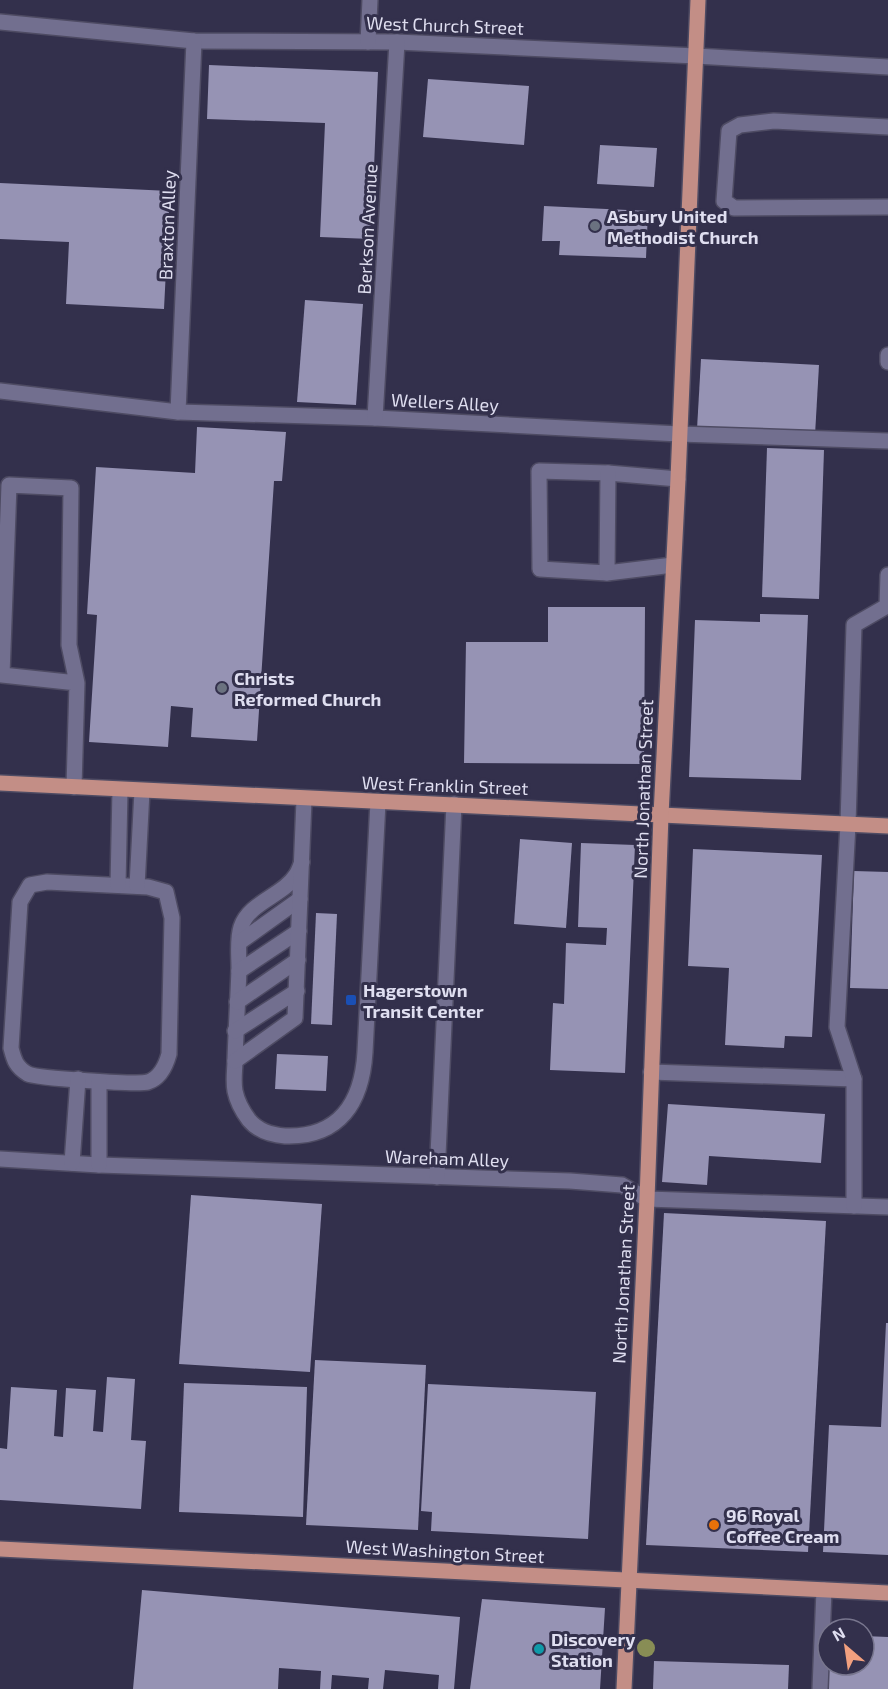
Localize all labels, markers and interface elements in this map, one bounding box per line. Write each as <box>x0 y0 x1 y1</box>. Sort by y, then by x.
street label: West Church Street <box>366 11 524 39</box>
street label: Berkson Avenue <box>353 163 381 295</box>
street label: Braxton Alley <box>154 169 180 280</box>
place label: Asbury United Methodist Church <box>607 205 759 248</box>
marker: Asbury United Methodist Church <box>588 219 602 233</box>
street label: Wellers Alley <box>391 388 500 416</box>
place label: Christs Reformed Church <box>234 667 381 710</box>
marker: Christs Reformed Church <box>215 681 229 695</box>
street label: North Jonathan Street <box>629 699 657 879</box>
street label: West Franklin Street <box>361 771 529 799</box>
place label: Hagerstown Transit Center <box>363 979 484 1022</box>
marker: Hagerstown Transit Center <box>344 993 358 1007</box>
street label: Wareham Alley <box>385 1145 510 1171</box>
street label: North Jonathan Street <box>607 1184 639 1364</box>
place label: 96 Royal Coffee Cream <box>726 1504 839 1547</box>
marker: 96 Royal Coffee Cream <box>707 1518 721 1532</box>
street label: West Washington Street <box>345 1535 545 1567</box>
north arrow <box>816 1617 876 1677</box>
text: N <box>829 1622 848 1645</box>
place label: Discovery Station <box>551 1628 636 1671</box>
marker: Discovery Station <box>532 1642 546 1656</box>

